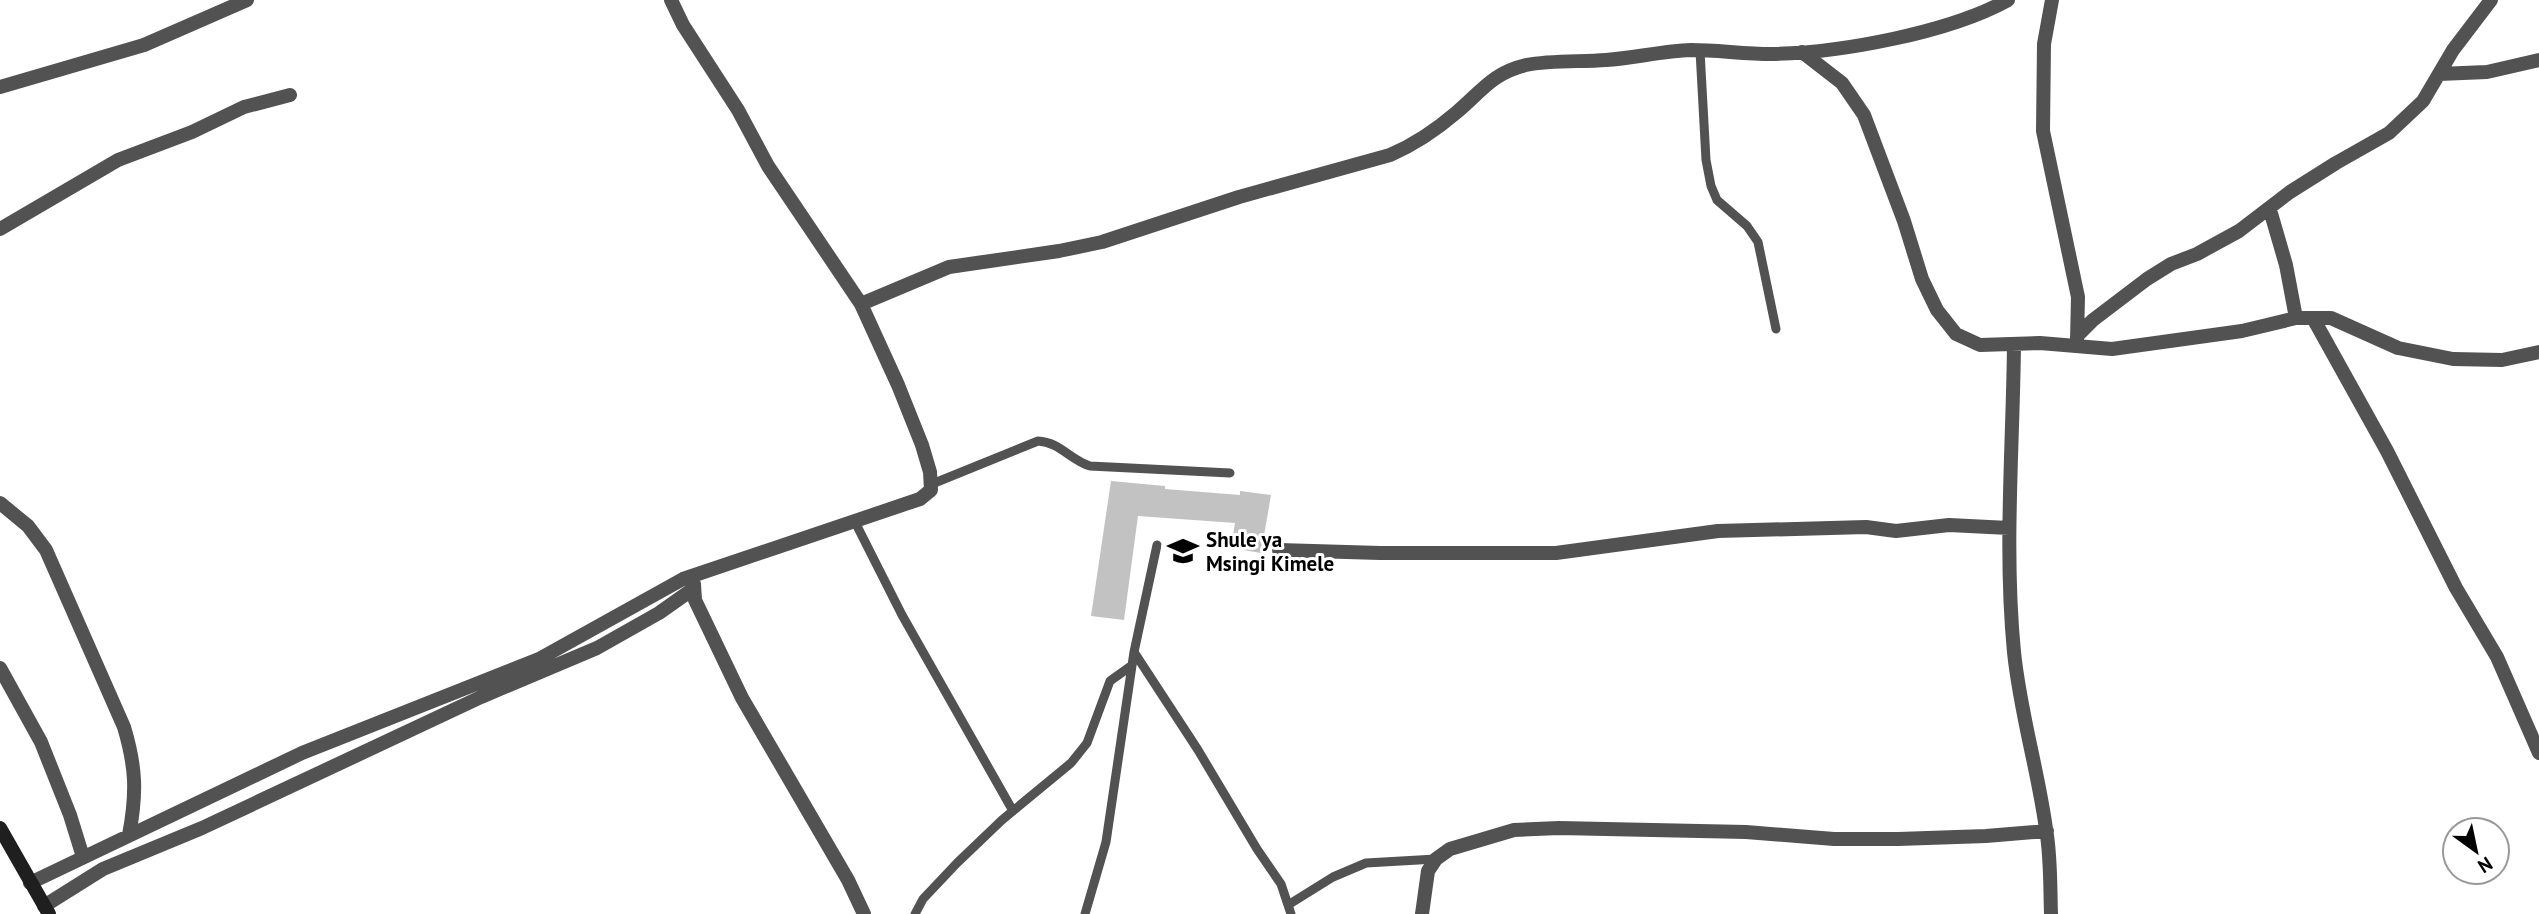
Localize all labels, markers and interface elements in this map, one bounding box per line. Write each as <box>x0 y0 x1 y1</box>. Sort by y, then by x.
place label: Shule ya Msingi Kimele <box>1206 526 1334 577</box>
school or university icon: Shule ya Msingi Kimele <box>1166 534 1200 568</box>
north arrow <box>2441 816 2511 886</box>
text: N <box>2473 852 2497 879</box>

